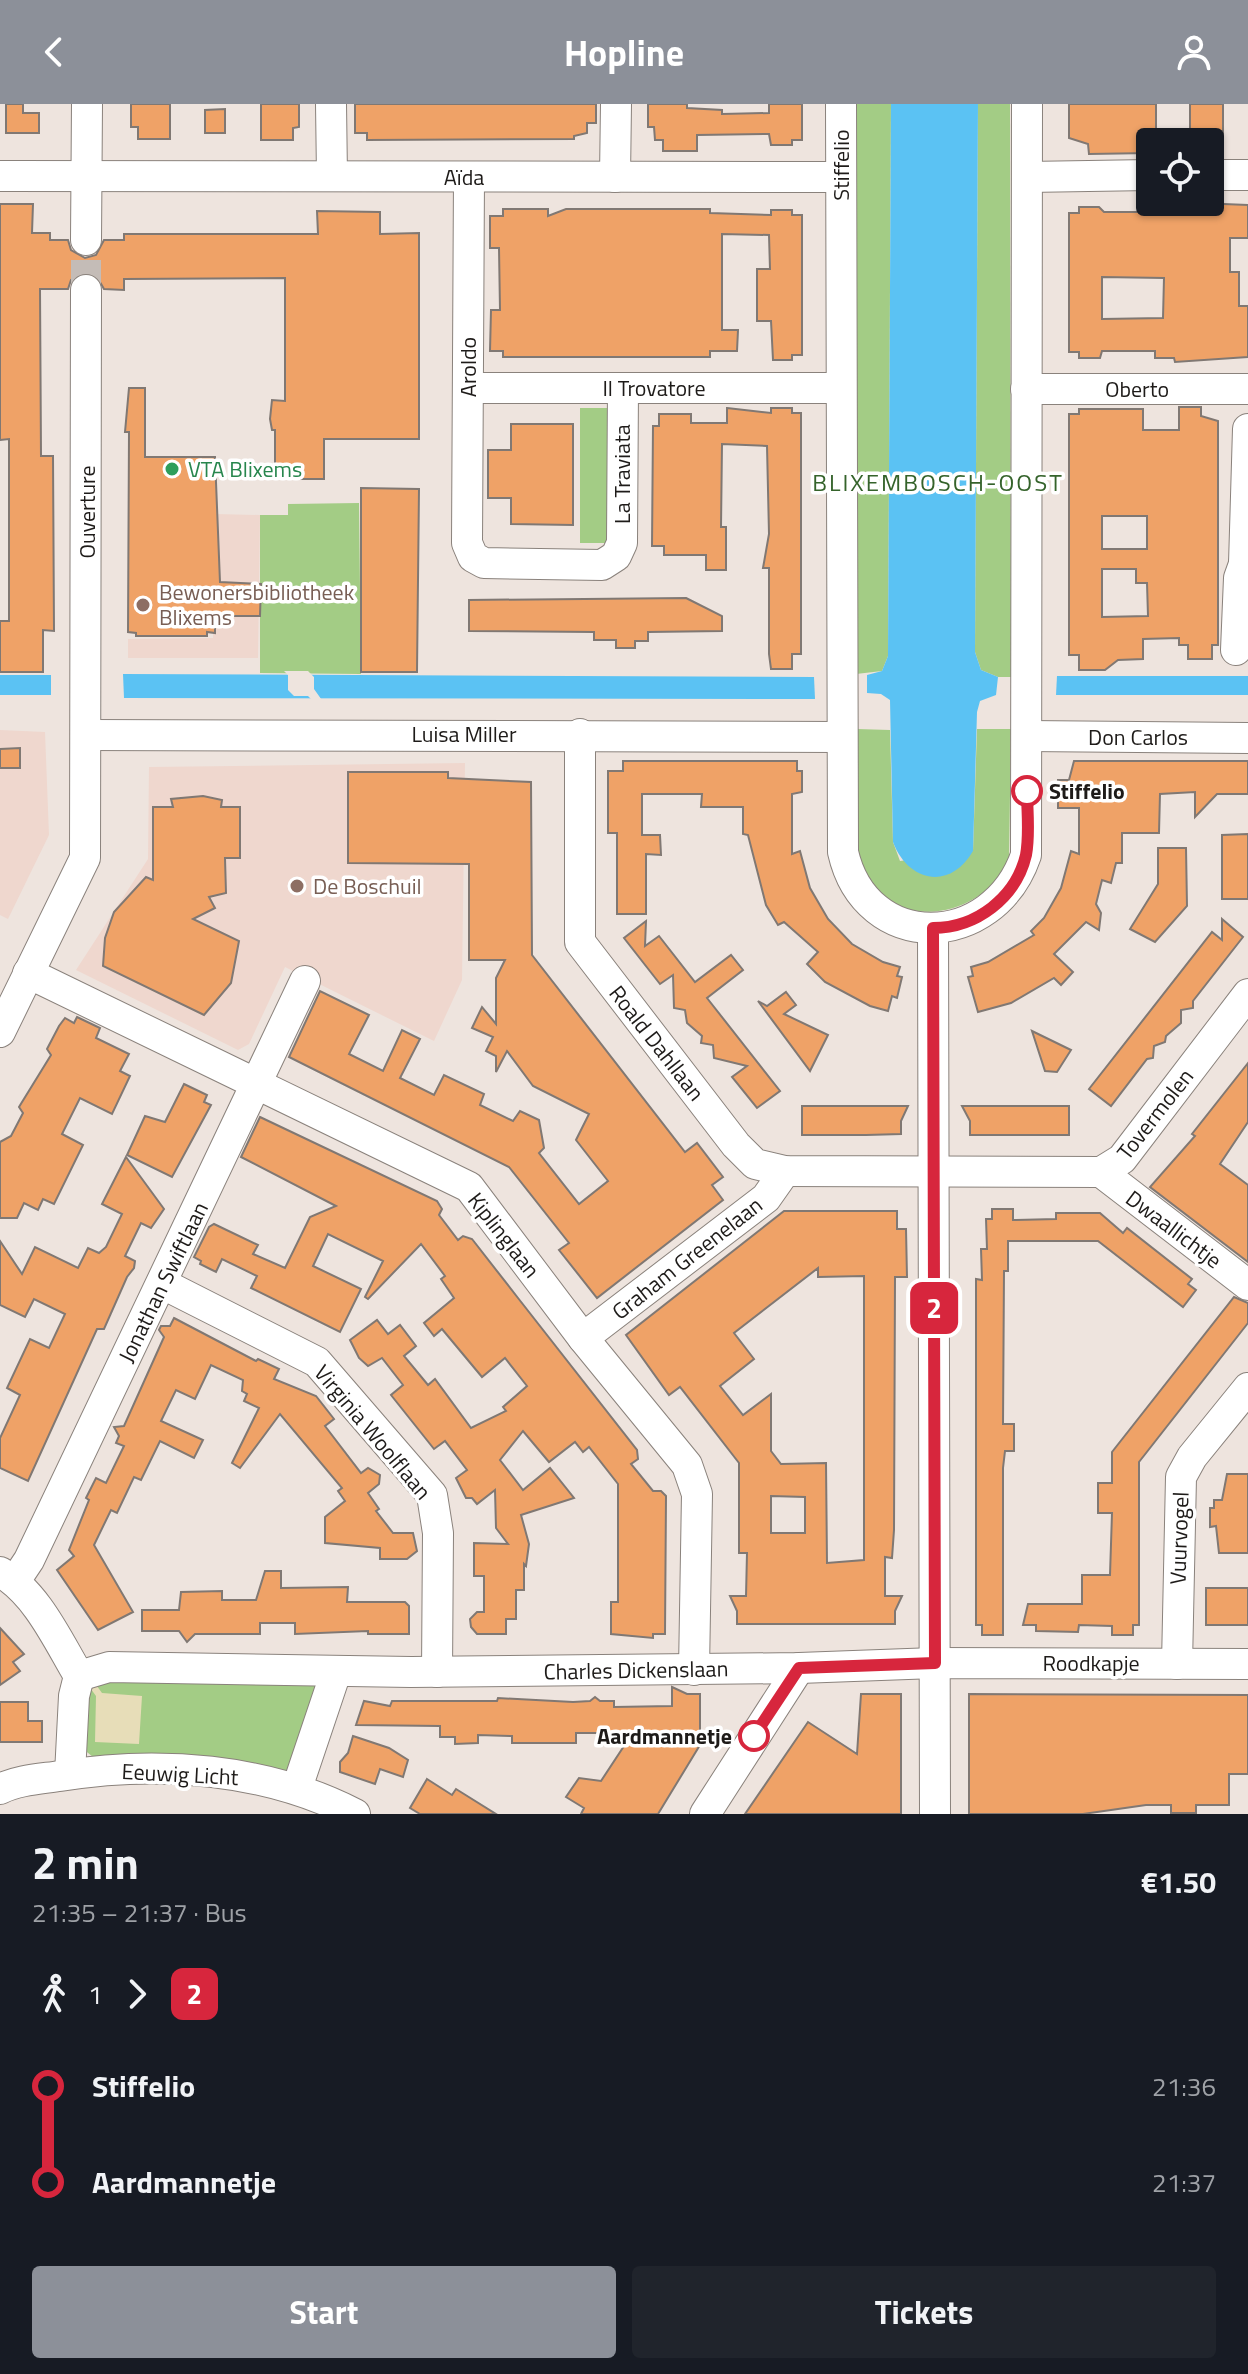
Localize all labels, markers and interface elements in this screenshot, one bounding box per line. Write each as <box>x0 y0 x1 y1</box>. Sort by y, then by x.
text: Hopline <box>564 25 684 80</box>
icon: back <box>32 30 76 74</box>
icon: person <box>1172 30 1216 74</box>
map controls <box>1136 128 1224 216</box>
button: locate <box>1136 128 1224 216</box>
street label: Stiffelio <box>824 129 858 201</box>
street label: Aïda <box>444 160 484 194</box>
street label: Aroldo <box>451 337 485 397</box>
street label: Il Trovatore <box>602 371 706 405</box>
street label: Oberto <box>1105 372 1169 406</box>
street label: La Traviata <box>605 424 639 524</box>
place label: VTA Blixems <box>188 452 302 486</box>
marker: VTA Blixems <box>163 460 181 478</box>
district label: BLIXEMBOSCH-OOST <box>812 464 1064 500</box>
street label: Ouverture <box>70 465 104 559</box>
place label: Bewonersbibliotheek Blixems <box>159 575 355 634</box>
marker: Bewonersbibliotheek Blixems <box>134 596 152 614</box>
street label: Luisa Miller <box>411 717 517 751</box>
street label: Don Carlos <box>1088 720 1188 754</box>
place label: Stiffelio <box>1049 774 1125 808</box>
marker: Stiffelio <box>1012 776 1042 806</box>
place label: De Boschuil <box>313 869 422 903</box>
marker: De Boschuil <box>288 877 306 895</box>
street label: Roald Dahllaan <box>601 978 713 1108</box>
street label: Tovermolen <box>1108 1061 1202 1167</box>
street label: Dwaallichtje <box>1119 1181 1229 1277</box>
street label: Kiplinglaan <box>460 1185 548 1285</box>
street label: Graham Greenelaan <box>604 1188 770 1328</box>
street label: Jonathan Swiftlaan <box>109 1196 217 1368</box>
line badge: 2 <box>908 1282 960 1334</box>
text: 2 <box>926 1286 942 1329</box>
street label: Virginia Woolflaan <box>306 1357 440 1507</box>
street label: Vuurvogel <box>1160 1491 1198 1585</box>
street label: Roodkapje <box>1042 1646 1140 1680</box>
street label: Charles Dickenslaan <box>543 1651 729 1689</box>
place label: Aardmannetje <box>597 1719 732 1753</box>
marker: Aardmannetje <box>739 1721 769 1751</box>
street label: Eeuwig Licht <box>121 1754 240 1794</box>
text: 2 min <box>32 1829 139 1896</box>
text: €1.50 <box>1141 1859 1216 1905</box>
text: 21:35 – 21:37 · Bus <box>32 1893 247 1932</box>
icon: walk <box>32 1972 76 2016</box>
icon: forward <box>115 1972 159 2016</box>
text: 2 <box>187 1972 202 2015</box>
text: 1 <box>88 1975 103 2014</box>
text: Stiffelio <box>92 2063 195 2109</box>
text: 21:36 <box>1152 2067 1216 2106</box>
text: Aardmannetje <box>92 2159 276 2205</box>
text: 21:37 <box>1152 2163 1216 2202</box>
button: Start <box>32 2266 616 2358</box>
button: Tickets <box>632 2266 1216 2358</box>

